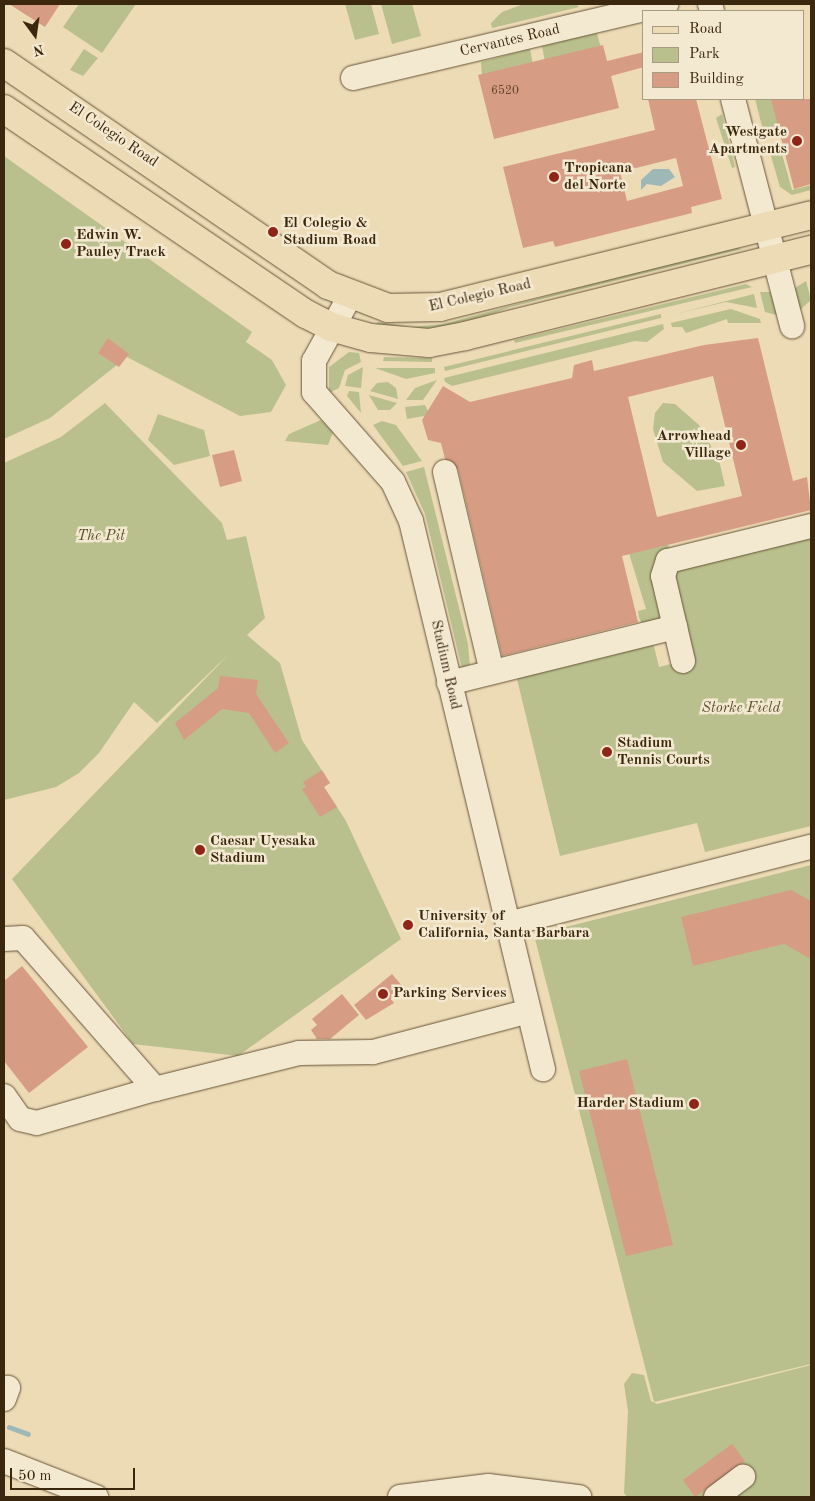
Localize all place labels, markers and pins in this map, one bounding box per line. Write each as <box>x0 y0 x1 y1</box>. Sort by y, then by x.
place label: Westgate Apartments <box>709 123 787 158</box>
marker: Westgate Apartments <box>791 135 803 147</box>
place label: Tropicana del Norte <box>564 159 632 194</box>
marker: Tropicana del Norte <box>548 171 560 183</box>
place label: El Colegio & Stadium Road <box>283 214 377 249</box>
place label: Edwin W. Pauley Track <box>76 226 166 261</box>
marker: El Colegio & Stadium Road <box>267 226 279 238</box>
marker: Edwin W. Pauley Track <box>60 238 72 250</box>
place label: Arrowhead Village <box>657 427 731 462</box>
marker: Arrowhead Village <box>735 439 747 451</box>
place label: Stadium Tennis Courts <box>617 734 710 769</box>
marker: Stadium Tennis Courts <box>601 746 613 758</box>
place label: Caesar Uyesaka Stadium <box>210 832 316 867</box>
marker: Caesar Uyesaka Stadium <box>194 844 206 856</box>
place label: University of California, Santa Barbara <box>418 907 590 942</box>
marker: University of California, Santa Barbara <box>402 919 414 931</box>
place label: Parking Services <box>393 985 507 1003</box>
marker: Parking Services <box>377 988 389 1000</box>
place label: Harder Stadium <box>577 1095 684 1113</box>
marker: Harder Stadium <box>688 1098 700 1110</box>

